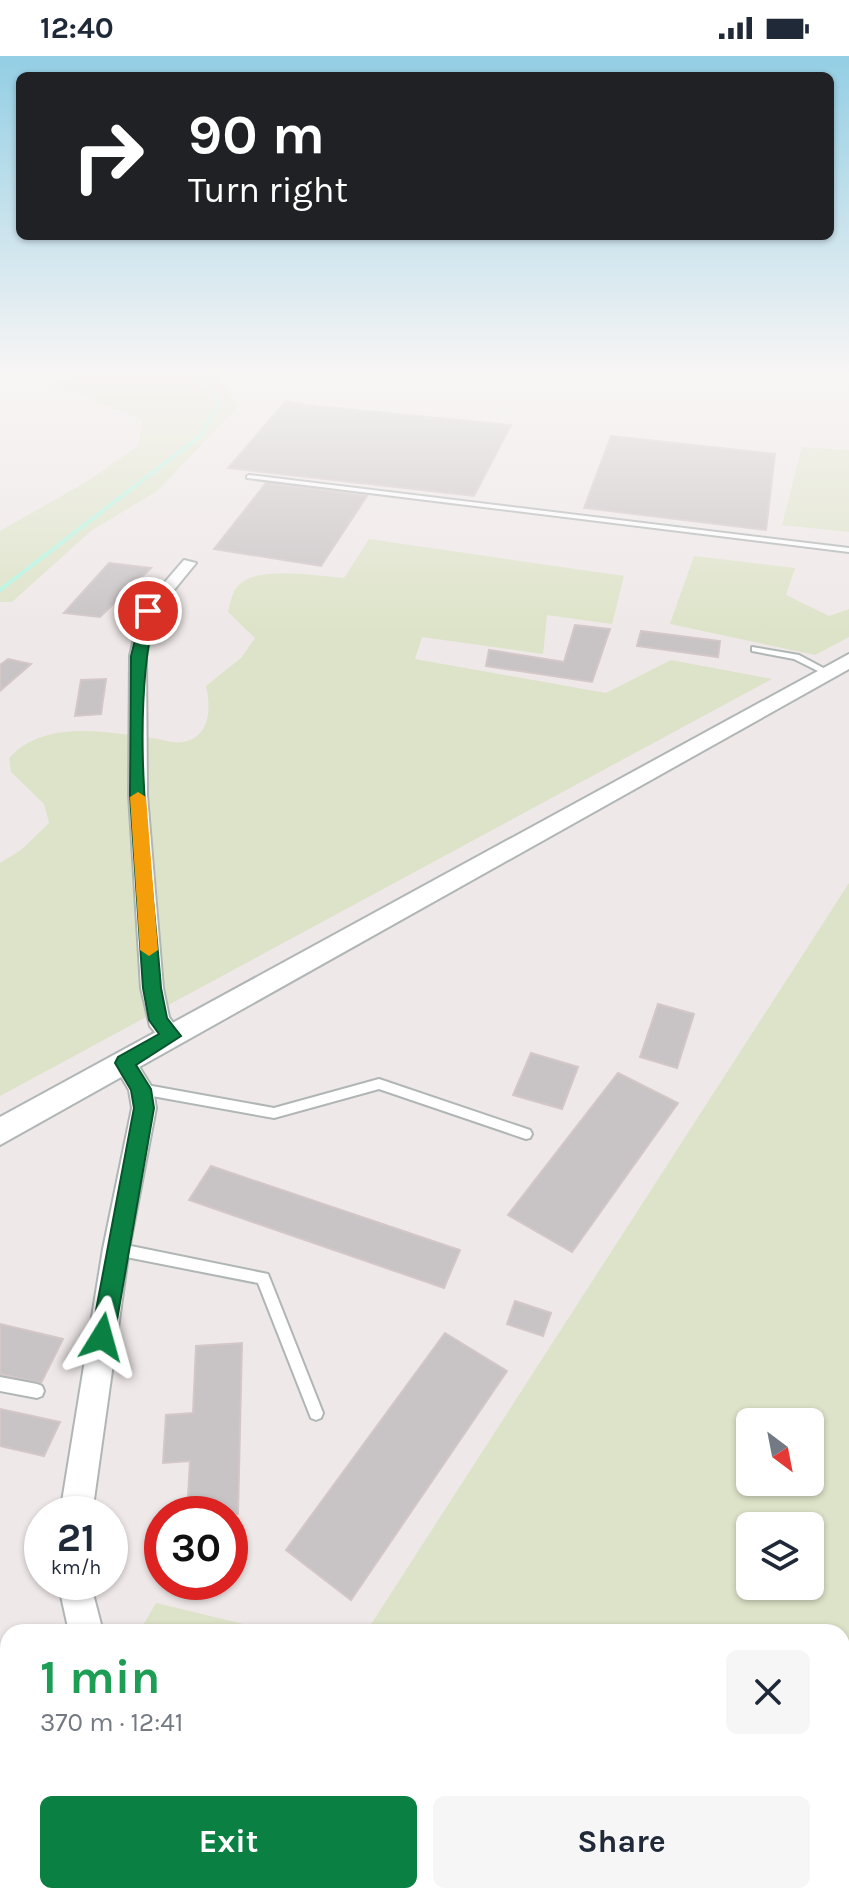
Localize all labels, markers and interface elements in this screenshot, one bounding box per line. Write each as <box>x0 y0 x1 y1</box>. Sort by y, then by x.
text: 12:40 <box>40 10 114 46</box>
text: 90 m <box>188 102 325 167</box>
icon: right <box>56 104 160 208</box>
text: Turn right <box>188 169 348 211</box>
pin <box>114 577 182 645</box>
icon: arrive <box>126 589 170 633</box>
position arrow <box>60 1295 144 1379</box>
north arrow <box>736 1408 824 1496</box>
map controls <box>736 1408 824 1600</box>
speed limit sign: 30 <box>144 1496 248 1600</box>
button: layers <box>736 1512 824 1600</box>
text: 21 <box>57 1514 95 1561</box>
text: km/h <box>51 1556 101 1579</box>
text: 1 min <box>40 1649 160 1705</box>
button: close <box>726 1650 810 1734</box>
text: 370 m · 12:41 <box>40 1707 183 1738</box>
button: Exit <box>40 1796 417 1888</box>
button: Share <box>433 1796 810 1888</box>

